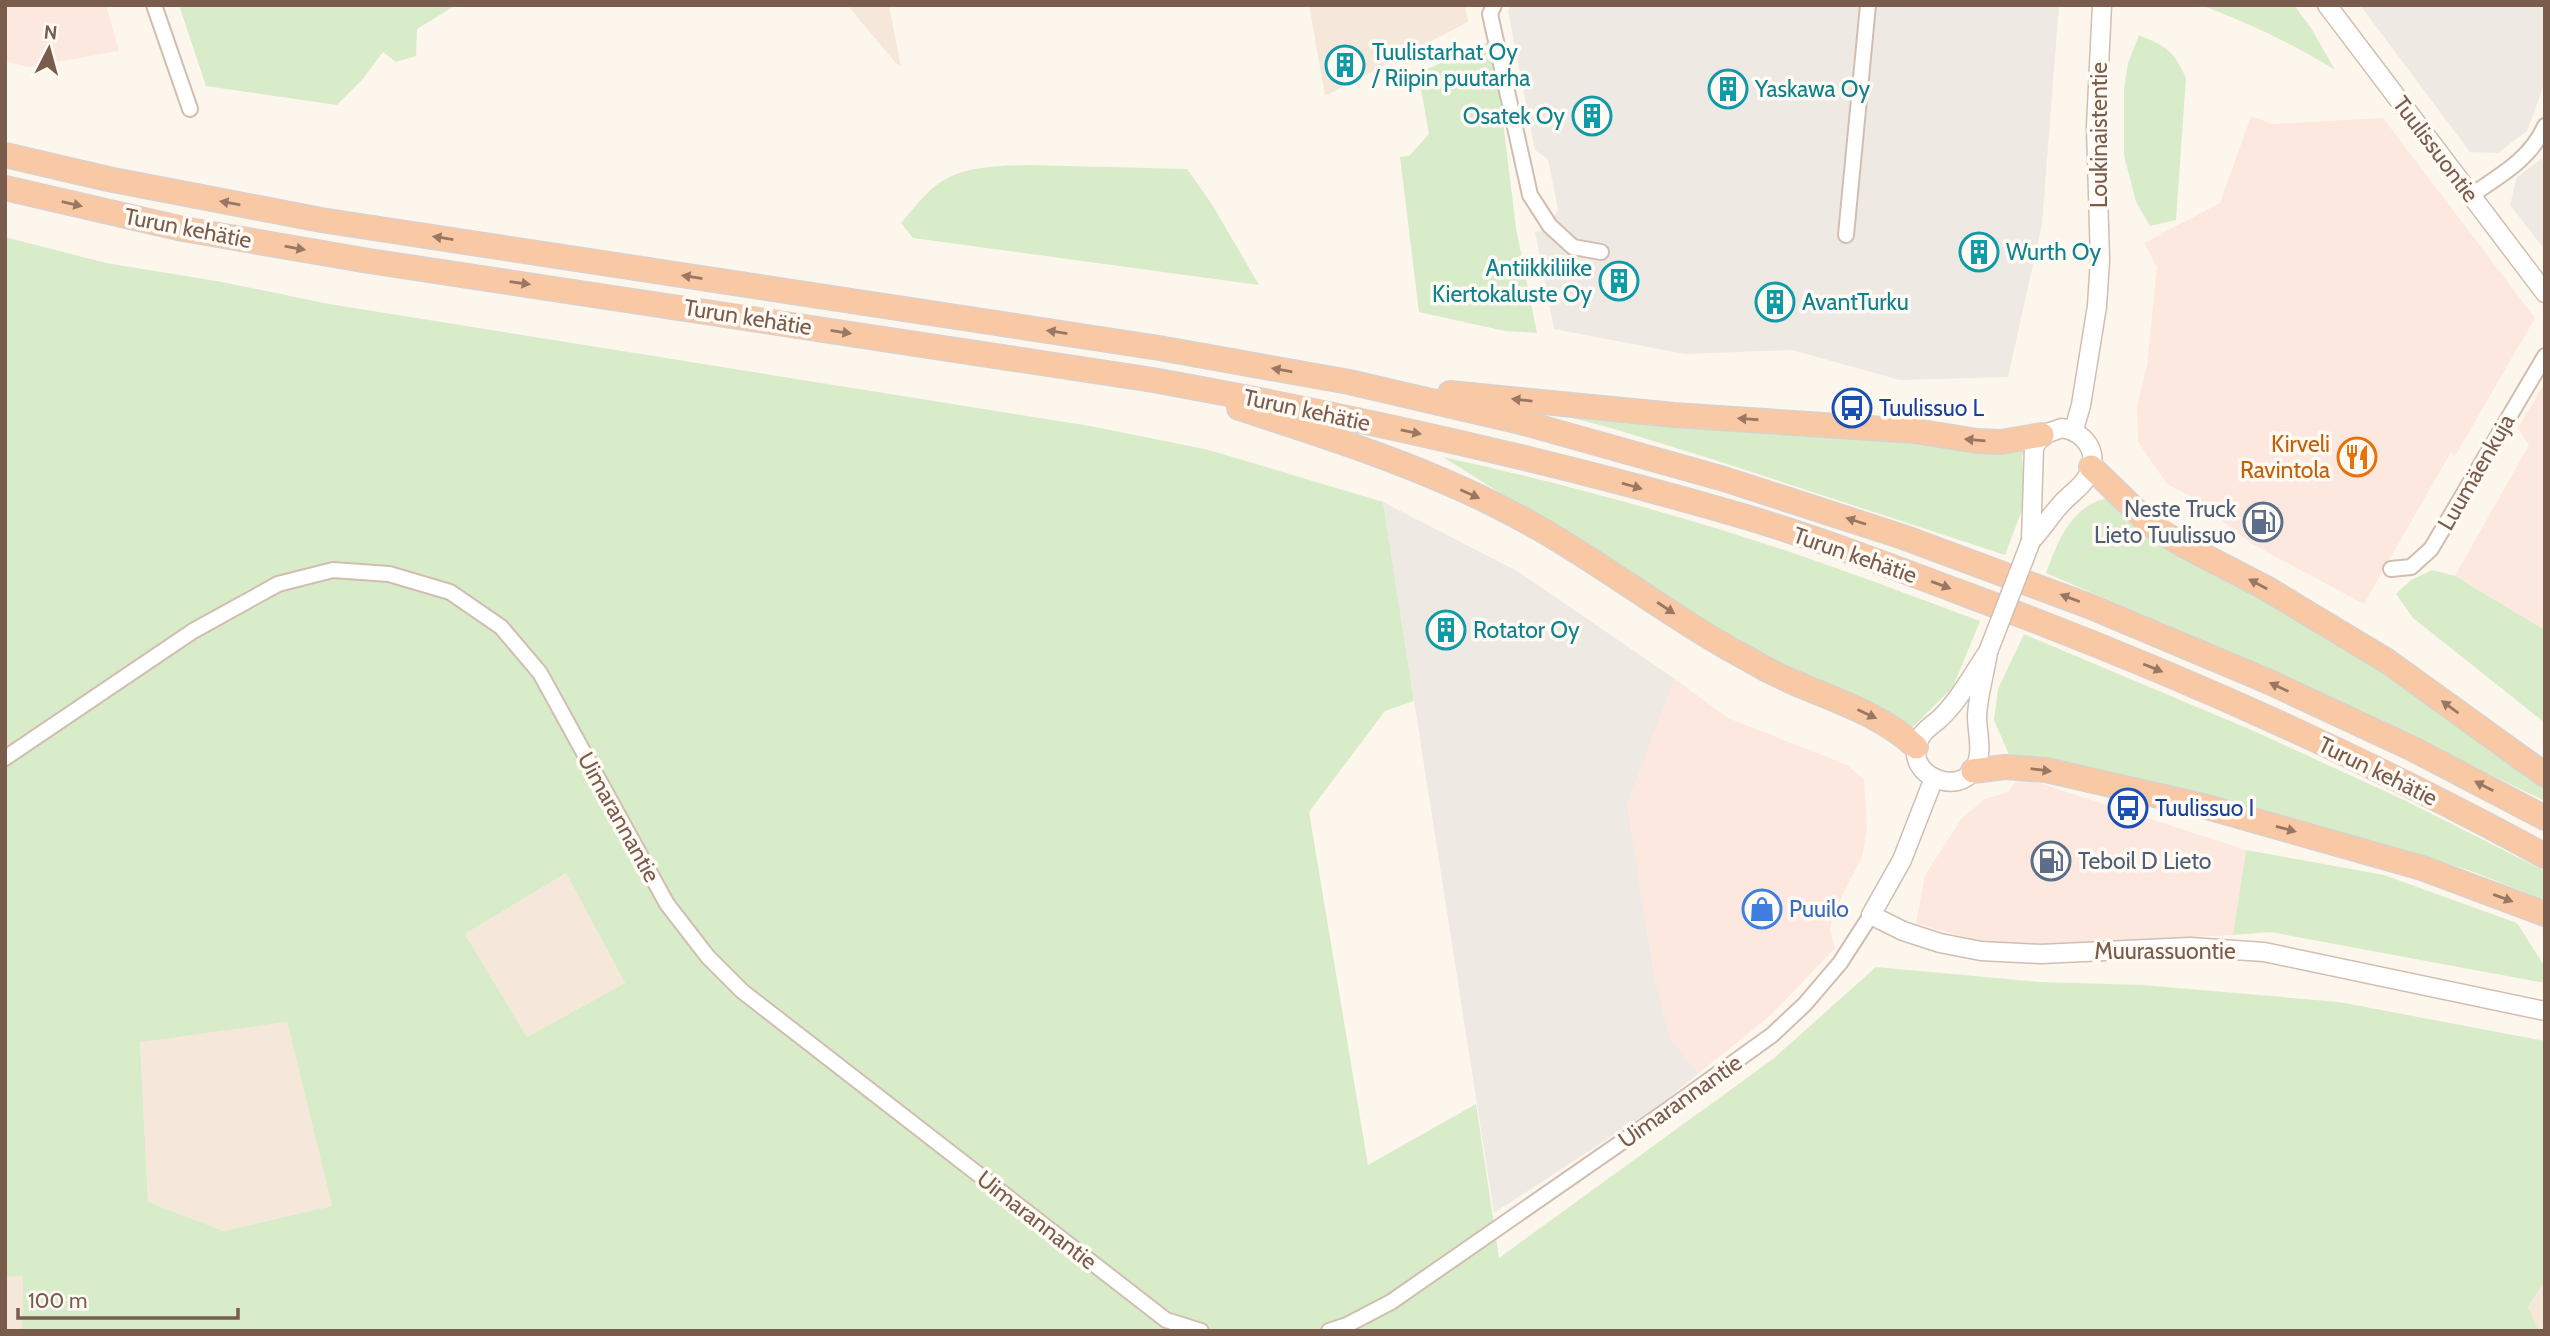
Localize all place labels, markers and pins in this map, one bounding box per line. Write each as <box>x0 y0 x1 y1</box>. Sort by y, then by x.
place label: Tuulistarhat Oy / Riipin puutarha <box>1371 38 1530 92</box>
building icon: Tuulistarhat Oy / Riipin puutarha <box>1324 44 1366 86</box>
building icon: Yaskawa Oy <box>1707 68 1749 110</box>
place label: Yaskawa Oy <box>1754 75 1870 103</box>
building icon: Osatek Oy <box>1571 95 1613 137</box>
place label: Osatek Oy <box>1463 102 1565 130</box>
building icon: Wurth Oy <box>1958 231 2000 273</box>
place label: Wurth Oy <box>2006 238 2102 266</box>
place label: Antiikkiliike Kiertokaluste Oy <box>1432 254 1592 308</box>
building icon: Antiikkiliike Kiertokaluste Oy <box>1598 260 1640 302</box>
building icon: AvantTurku <box>1754 281 1796 323</box>
place label: AvantTurku <box>1802 288 1909 316</box>
bus stop icon: Tuulissuo L <box>1831 387 1873 429</box>
place label: Tuulissuo L <box>1879 394 1985 422</box>
place label: Kirveli Ravintola <box>2240 430 2330 484</box>
restaurant icon: Kirveli Ravintola <box>2336 436 2378 478</box>
place label: Neste Truck Lieto Tuulissuo <box>2094 495 2237 549</box>
fuel station icon: Neste Truck Lieto Tuulissuo <box>2242 501 2284 543</box>
building icon: Rotator Oy <box>1425 609 1467 651</box>
place label: Rotator Oy <box>1473 616 1580 644</box>
bus stop icon: Tuulissuo I <box>2107 787 2149 829</box>
place label: Tuulissuo I <box>2155 794 2254 822</box>
fuel station icon: Teboil D Lieto <box>2030 840 2072 882</box>
place label: Teboil D Lieto <box>2078 847 2212 875</box>
shop icon: Puuilo <box>1741 888 1783 930</box>
place label: Puuilo <box>1789 895 1849 923</box>

